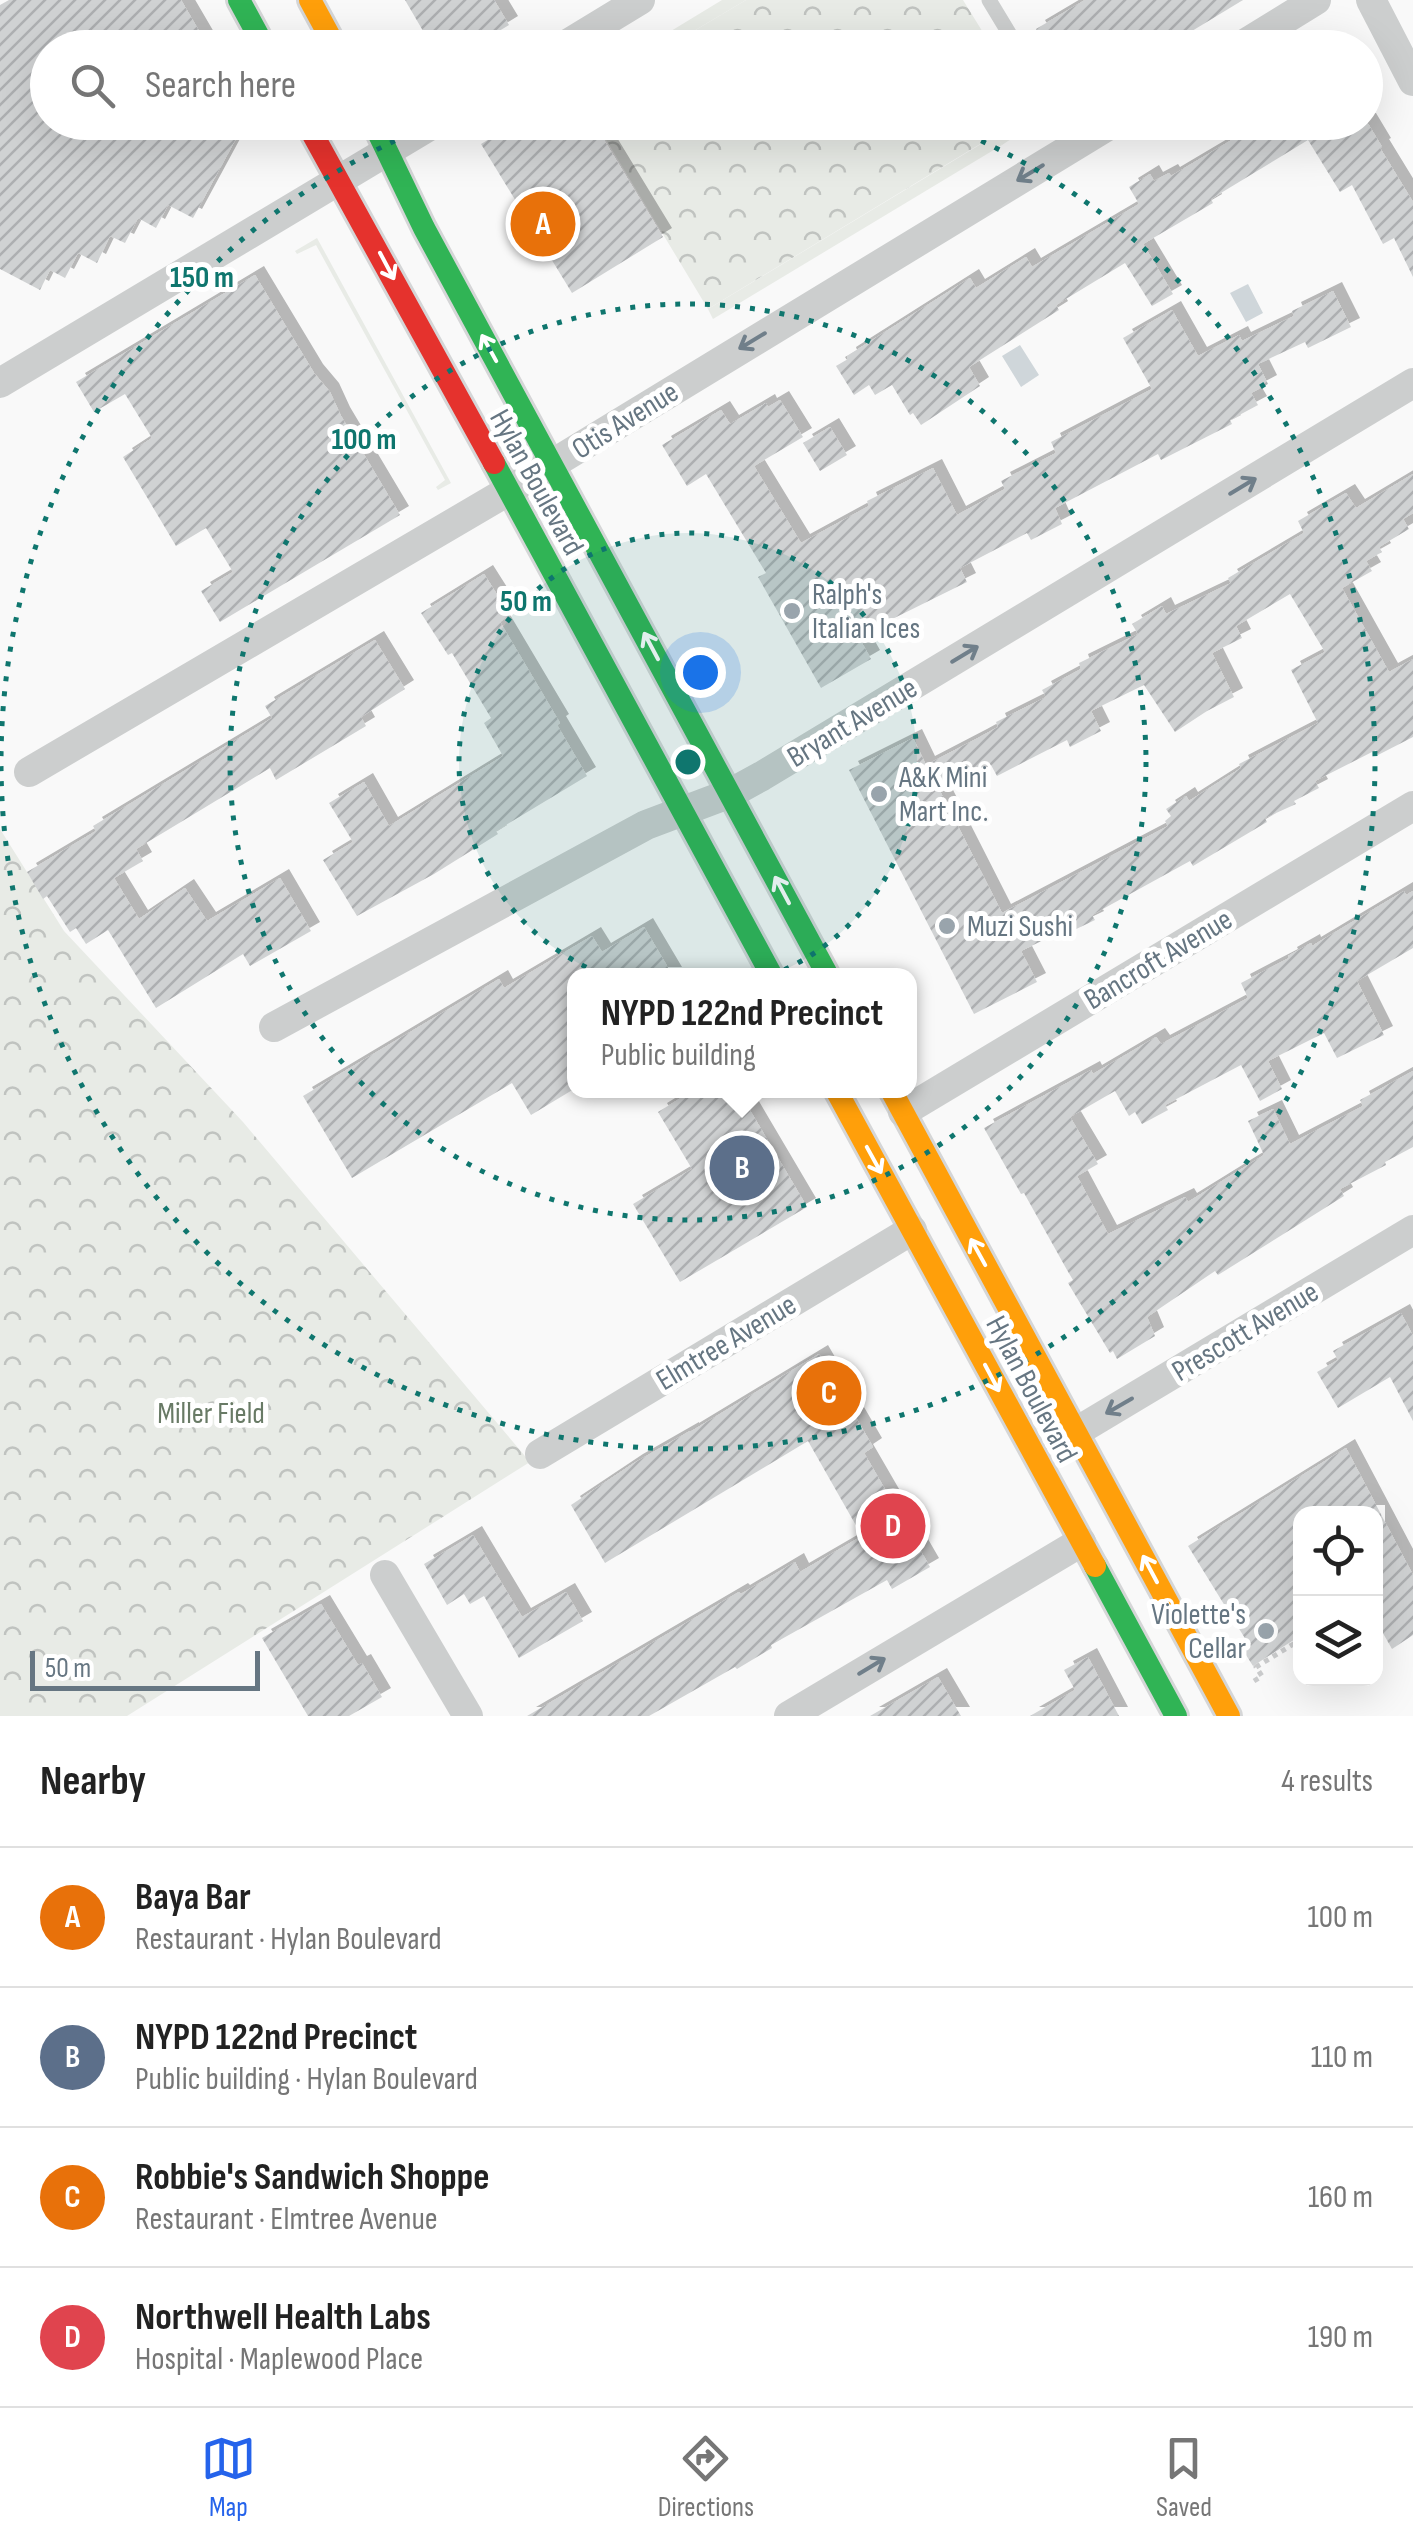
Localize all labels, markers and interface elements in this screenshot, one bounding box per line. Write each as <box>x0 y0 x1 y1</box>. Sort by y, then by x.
search box <box>30 30 1383 140</box>
icon: search <box>65 58 120 113</box>
text: Search here <box>145 63 296 108</box>
one-way arrow <box>1016 163 1045 183</box>
pin: A <box>510 186 576 262</box>
one-way arrow <box>377 251 397 281</box>
text: 150 m <box>170 260 234 296</box>
one-way arrow <box>738 331 767 351</box>
one-way arrow <box>479 334 498 363</box>
street label: Otis Avenue <box>566 374 685 467</box>
street label: Hylan Boulevard <box>481 403 591 561</box>
text: 100 m <box>332 422 396 458</box>
one-way arrow <box>1228 476 1257 496</box>
place label: Ralph's Italian Ices <box>812 577 920 647</box>
text: 50 m <box>500 584 552 620</box>
marker: Ralph's Italian Ices <box>781 600 803 622</box>
one-way arrow <box>640 632 660 662</box>
one-way arrow <box>950 644 979 664</box>
your location <box>675 647 726 698</box>
street label: Bryant Avenue <box>781 670 924 776</box>
centre of rings <box>670 744 706 780</box>
place label: A&K Mini Mart Inc. <box>898 760 988 830</box>
marker: A&K Mini Mart Inc. <box>868 783 890 805</box>
one-way arrow <box>771 875 791 905</box>
street label: Bancroft Avenue <box>1078 902 1239 1018</box>
place label: Muzi Sushi <box>967 909 1073 945</box>
marker: Muzi Sushi <box>936 915 958 937</box>
popup <box>567 968 917 1098</box>
text: NYPD 122nd Precinct <box>601 991 883 1036</box>
text: Public building <box>601 1036 756 1075</box>
pin: B <box>710 1130 774 1206</box>
one-way arrow <box>865 1145 884 1175</box>
one-way arrow <box>968 1238 988 1267</box>
street label: Prescott Avenue <box>1166 1274 1325 1390</box>
street label: Elmtree Avenue <box>650 1287 803 1399</box>
street label: Hylan Boulevard <box>978 1310 1085 1469</box>
pin: C <box>796 1356 862 1430</box>
one-way arrow <box>983 1362 1002 1392</box>
park label: Miller Field <box>157 1396 265 1432</box>
one-way arrow <box>1105 1396 1134 1416</box>
pin: D <box>860 1488 926 1564</box>
map controls <box>1293 1506 1383 1686</box>
button: locate <box>1293 1506 1383 1596</box>
one-way arrow <box>1139 1554 1159 1584</box>
button: layers <box>1293 1596 1383 1686</box>
place label: Violette's Cellar <box>1151 1597 1246 1667</box>
marker: Violette's Cellar <box>1255 1620 1277 1642</box>
scale bar <box>30 1646 260 1690</box>
text: 50 m <box>45 1652 91 1685</box>
one-way arrow <box>857 1656 886 1676</box>
text: Nearby <box>40 1756 146 1807</box>
text: 4 results <box>1281 1762 1373 1801</box>
text: Baya Bar <box>135 1875 251 1920</box>
text: A <box>65 1898 80 1937</box>
text: 100 m <box>1308 1898 1373 1937</box>
text: Restaurant · Hylan Boulevard <box>135 1920 442 1959</box>
text: NYPD 122nd Precinct <box>135 2015 417 2060</box>
text: B <box>65 2038 80 2077</box>
text: 110 m <box>1311 2038 1373 2077</box>
text: Public building · Hylan Boulevard <box>135 2060 478 2099</box>
text: Robbie's Sandwich Shoppe <box>135 2155 489 2200</box>
text: C <box>64 2178 81 2217</box>
text: 160 m <box>1308 2178 1373 2217</box>
text: Restaurant · Elmtree Avenue <box>135 2200 438 2239</box>
text: Northwell Health Labs <box>135 2295 431 2340</box>
text: D <box>64 2318 81 2357</box>
text: 190 m <box>1308 2318 1373 2357</box>
text: Hospital · Maplewood Place <box>135 2340 423 2379</box>
tab: Map <box>201 2431 256 2524</box>
tab: Directions <box>658 2431 754 2524</box>
tab: Saved <box>1156 2431 1212 2524</box>

